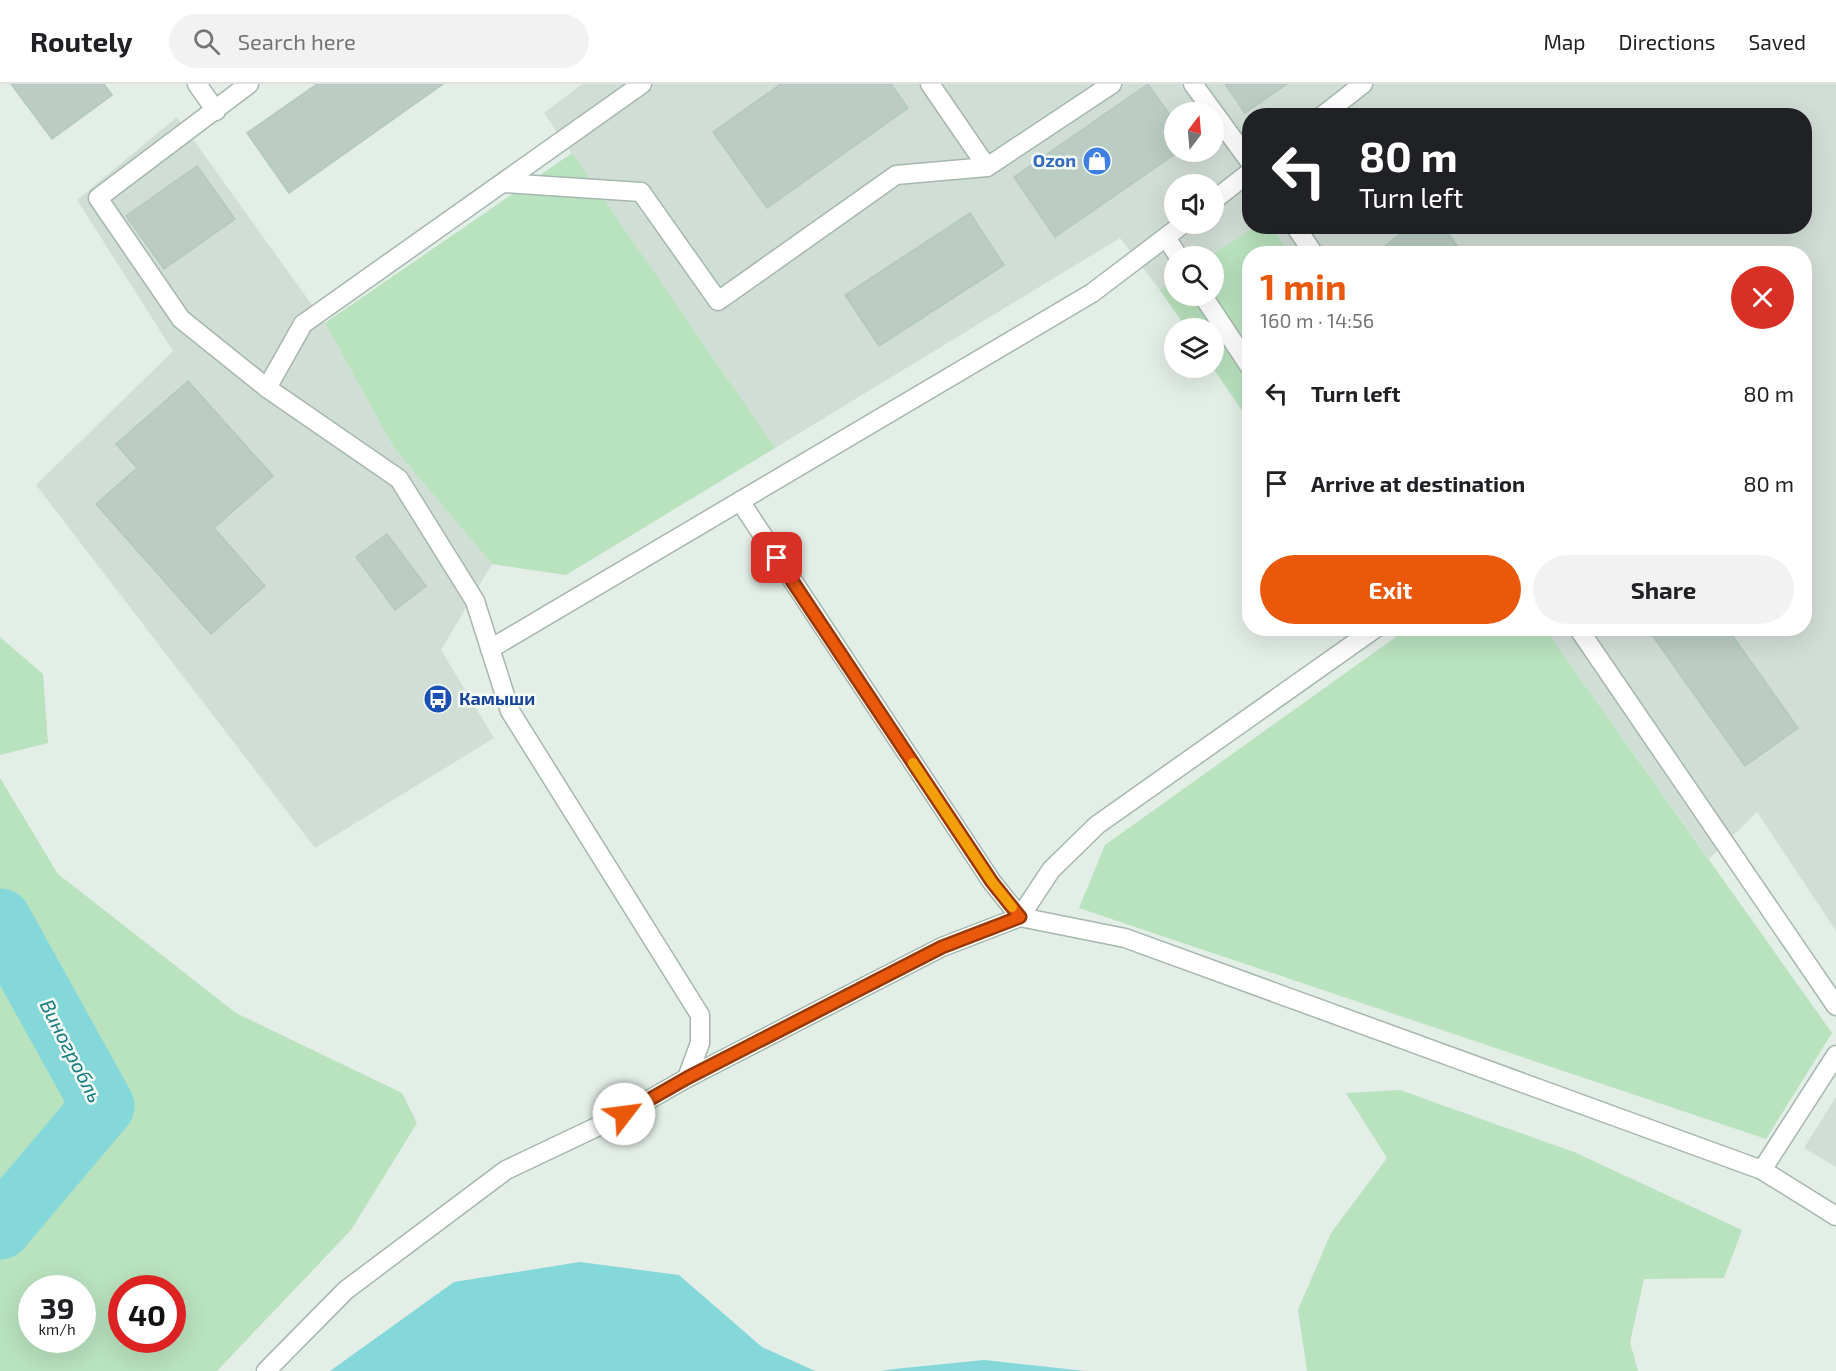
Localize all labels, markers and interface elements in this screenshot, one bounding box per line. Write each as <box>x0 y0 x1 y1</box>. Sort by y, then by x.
search box <box>169 14 589 68</box>
text: Routely <box>30 24 133 58</box>
icon: search <box>190 25 223 58</box>
text: Search here <box>238 28 356 54</box>
text: Map <box>1543 29 1586 54</box>
text: Directions <box>1619 29 1715 54</box>
text: Saved <box>1748 29 1806 54</box>
north arrow <box>1164 102 1224 162</box>
map controls <box>1164 102 1224 378</box>
text: 80 m <box>1359 130 1458 180</box>
icon: left <box>1260 132 1338 210</box>
shop icon: Ozon <box>1081 145 1113 177</box>
place label: Ozon <box>1033 149 1076 171</box>
button: sound <box>1164 174 1224 234</box>
text: Turn left <box>1359 181 1463 213</box>
button: search <box>1164 246 1224 306</box>
text: 1 min <box>1260 264 1347 307</box>
button: close <box>1731 266 1794 329</box>
text: 160 m · 14:56 <box>1260 308 1374 332</box>
button: layers <box>1164 318 1224 378</box>
icon: left <box>1260 377 1293 410</box>
text: Turn left <box>1311 380 1400 406</box>
text: 80 m <box>1743 380 1794 406</box>
icon: arrive <box>1260 467 1293 500</box>
text: Arrive at destination <box>1311 470 1525 496</box>
text: 80 m <box>1743 470 1794 496</box>
pin <box>751 532 802 583</box>
icon: arrive <box>760 541 793 574</box>
button: Exit <box>1260 555 1521 624</box>
button: Share <box>1533 555 1794 624</box>
bus stop icon: Камыши <box>422 683 454 715</box>
place label: Камыши <box>459 687 535 709</box>
water label: Виногробль <box>36 995 108 1106</box>
position arrow <box>592 1082 656 1146</box>
speed limit sign: 40 <box>108 1275 186 1353</box>
text: 39 <box>40 1289 74 1325</box>
text: km/h <box>38 1320 76 1338</box>

